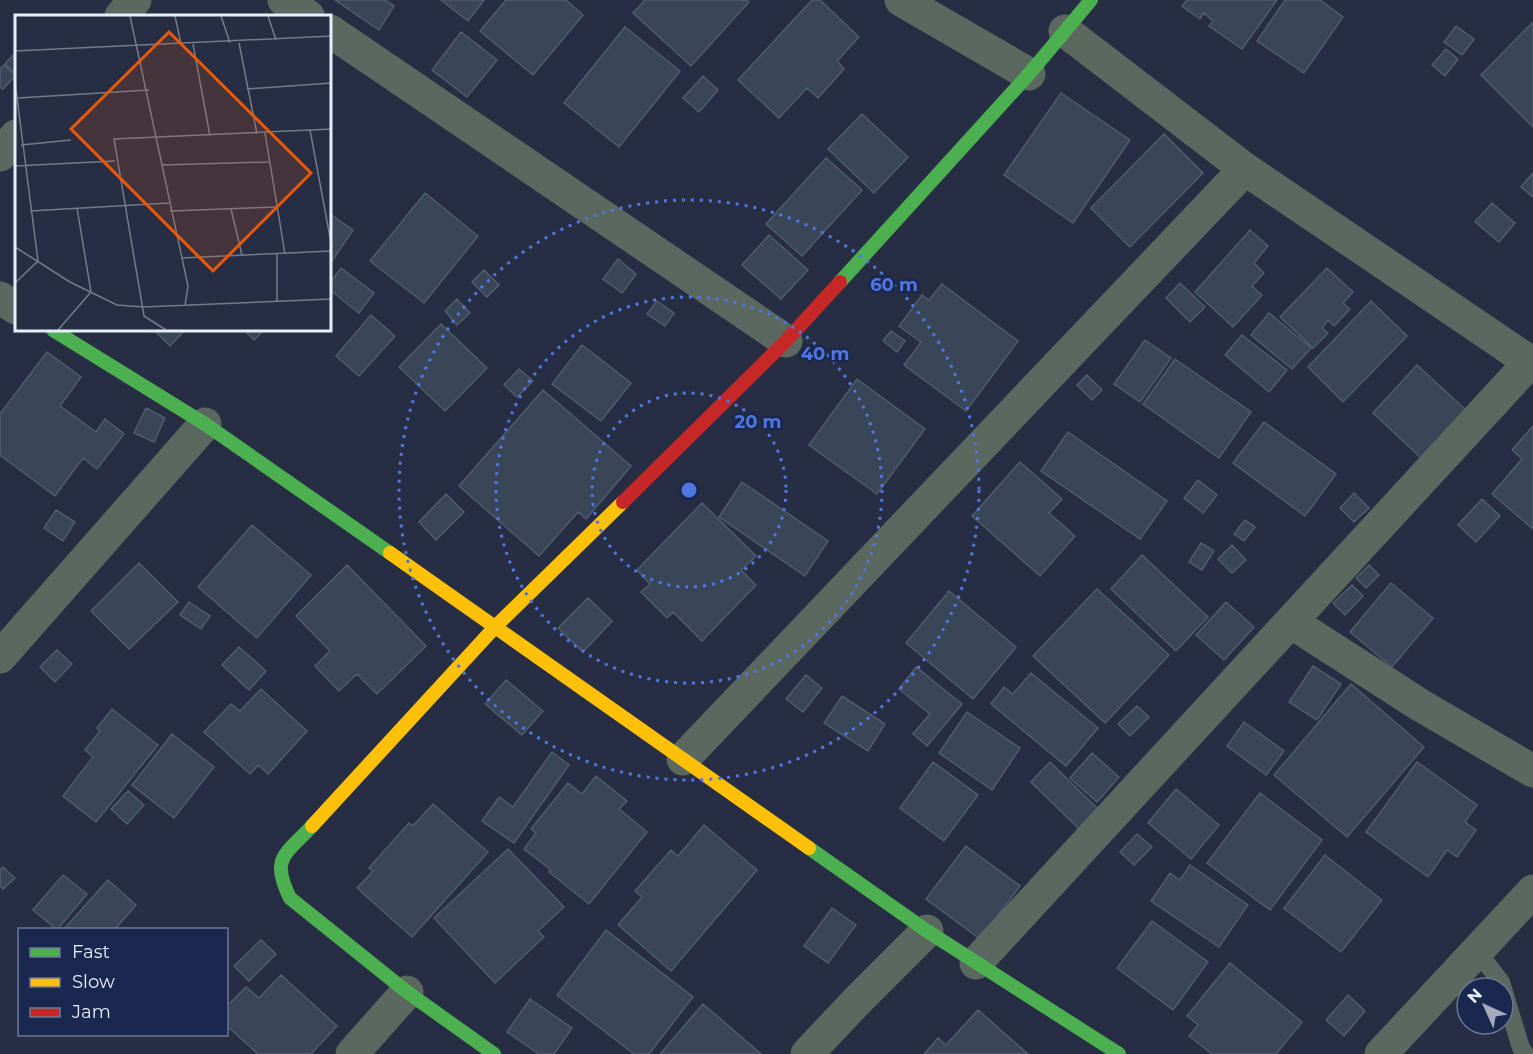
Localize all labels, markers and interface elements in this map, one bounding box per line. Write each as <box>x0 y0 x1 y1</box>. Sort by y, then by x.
inset map <box>15 15 332 332</box>
text: 60 m <box>870 274 918 296</box>
text: 40 m <box>801 343 849 365</box>
text: 20 m <box>735 411 781 433</box>
centre of rings <box>679 480 699 500</box>
legend <box>18 928 228 1036</box>
text: Fast <box>72 941 110 963</box>
text: Slow <box>72 971 115 993</box>
north arrow <box>1455 976 1515 1036</box>
text: N <box>1463 984 1486 1007</box>
text: Jam <box>71 1001 111 1023</box>

